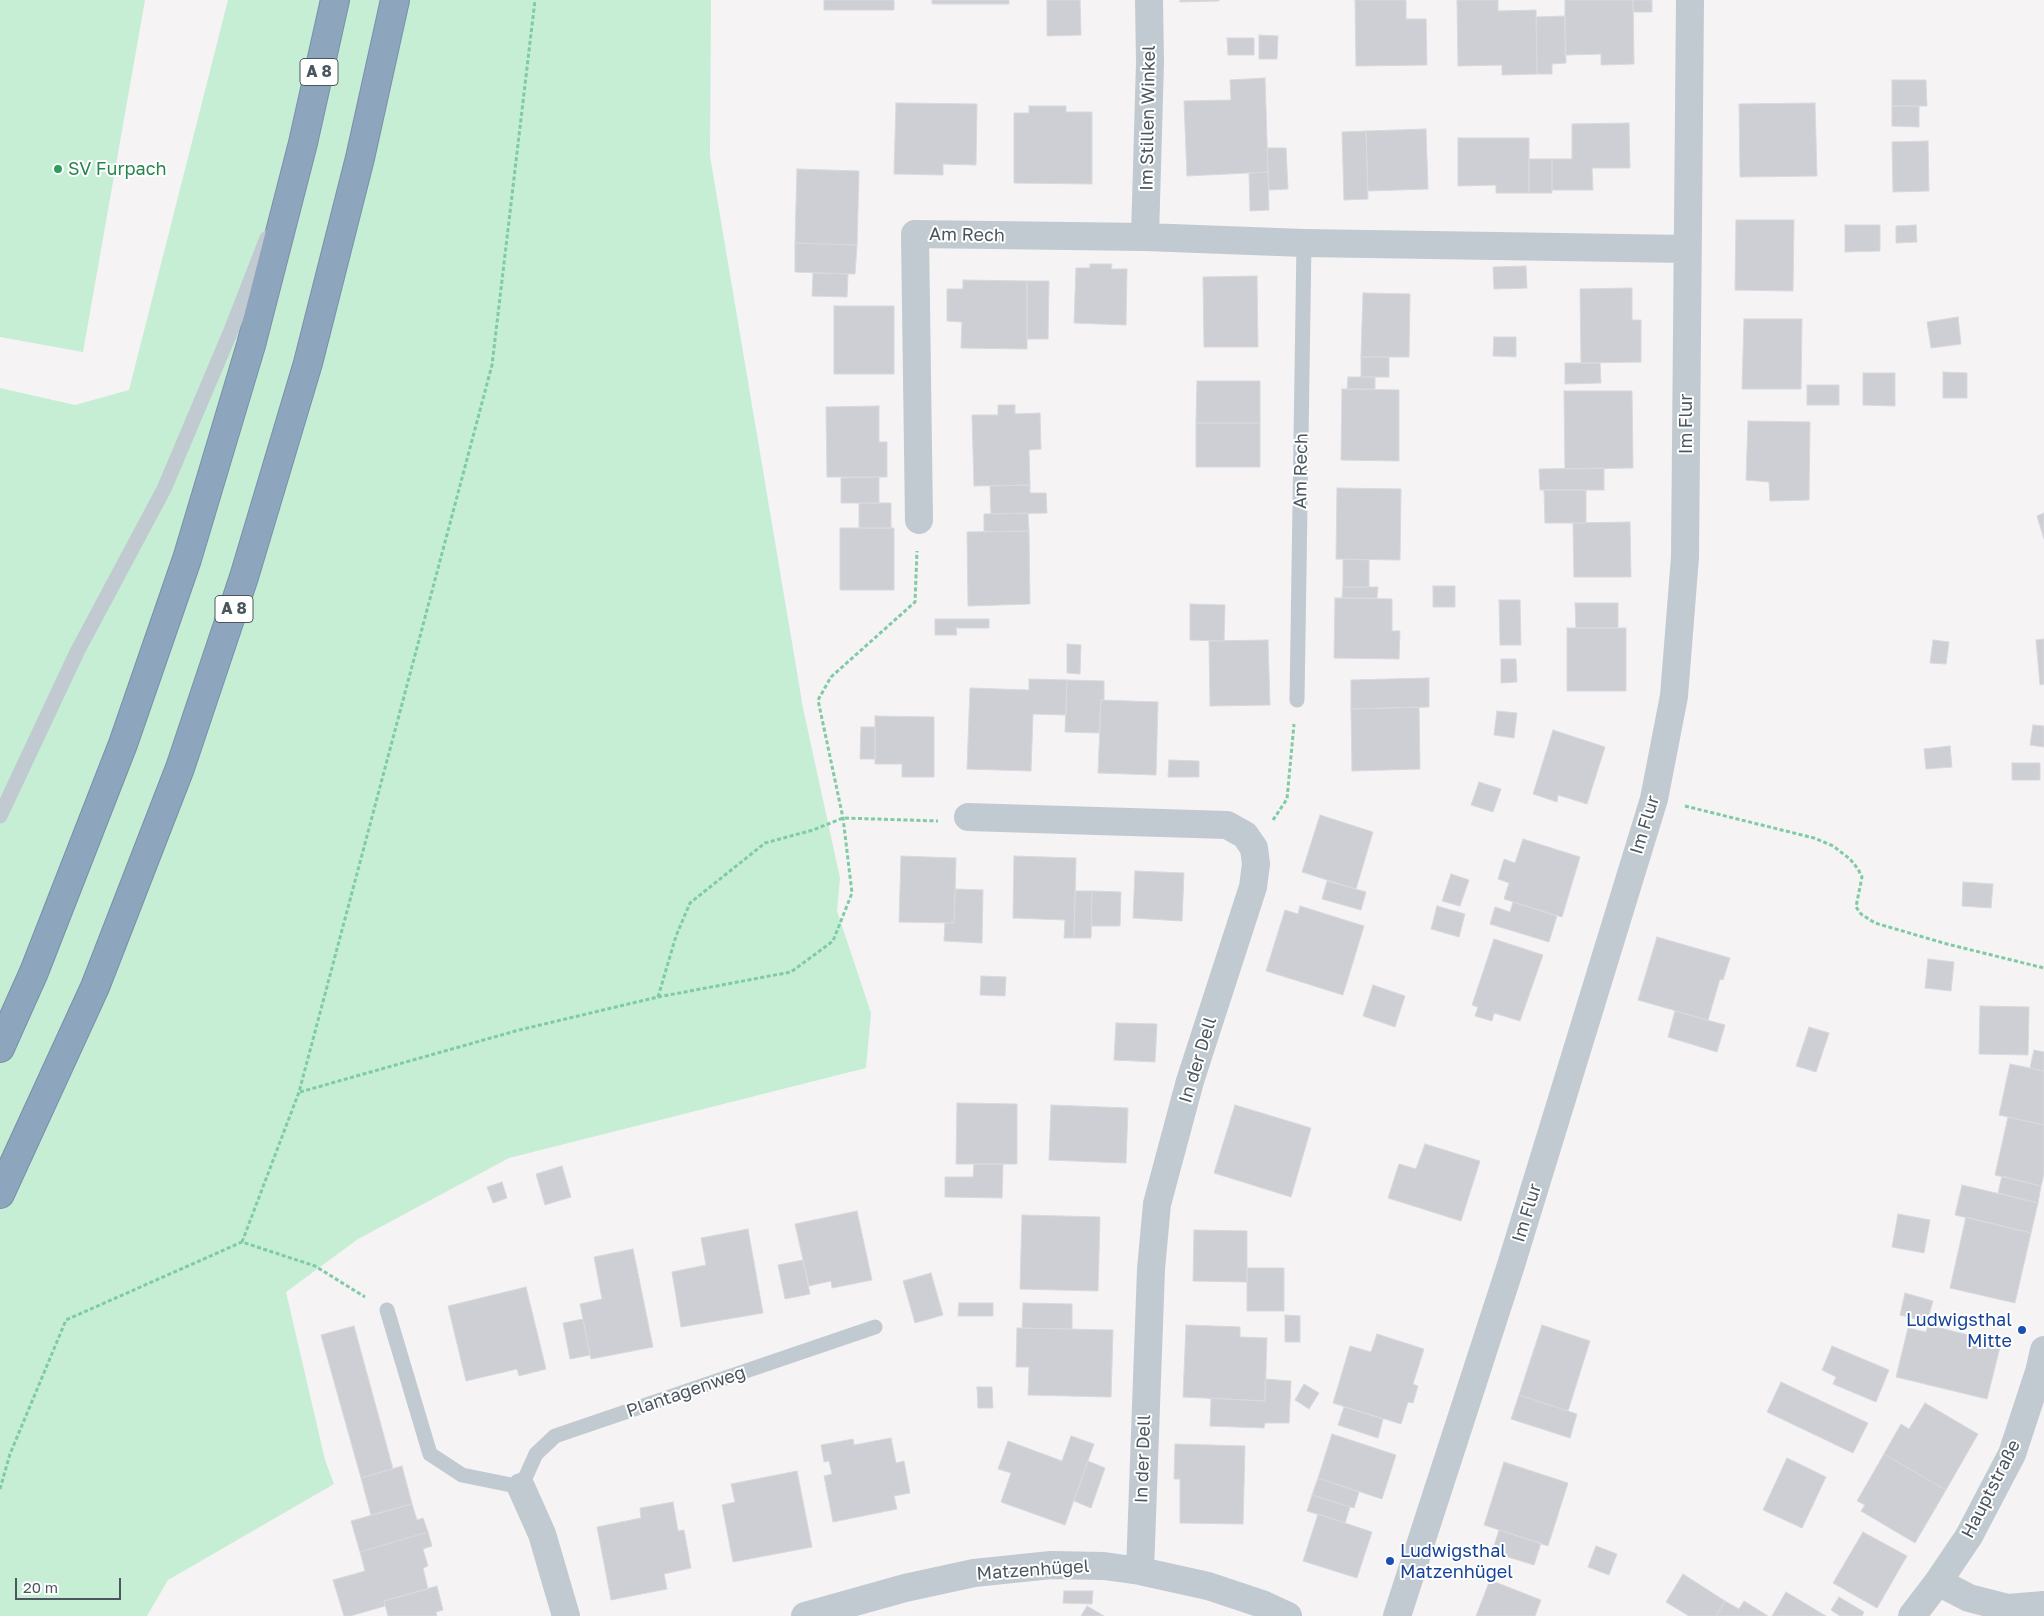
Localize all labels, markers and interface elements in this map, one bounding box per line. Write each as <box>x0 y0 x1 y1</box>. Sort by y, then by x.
street label: Im Stillen Winkel <box>1136 45 1160 191</box>
road number: A 8 <box>300 58 338 86</box>
place label: SV Furpach <box>68 158 167 180</box>
marker: SV Furpach <box>52 163 64 175</box>
street label: Am Rech <box>929 224 1005 246</box>
street label: Im Flur <box>1675 394 1697 454</box>
street label: Am Rech <box>1290 433 1312 509</box>
road number: A 8 <box>215 596 253 622</box>
street label: Im Flur <box>1626 793 1664 857</box>
street label: In der Dell <box>1175 1014 1221 1106</box>
street label: Im Flur <box>1508 1181 1546 1245</box>
place label: Ludwigsthal Mitte <box>1906 1309 2012 1352</box>
marker: Ludwigsthal Mitte <box>2016 1324 2028 1336</box>
street label: Plantagenweg <box>624 1362 748 1422</box>
street label: In der Dell <box>1131 1414 1155 1504</box>
street label: Hauptstraße <box>1957 1436 2025 1542</box>
place label: Ludwigsthal Matzenhügel <box>1400 1540 1513 1582</box>
street label: Matzenhügel <box>976 1555 1090 1585</box>
marker: Ludwigsthal Matzenhügel <box>1384 1555 1396 1567</box>
scale bar <box>18 1568 124 1600</box>
text: 20 m <box>23 1578 58 1596</box>

